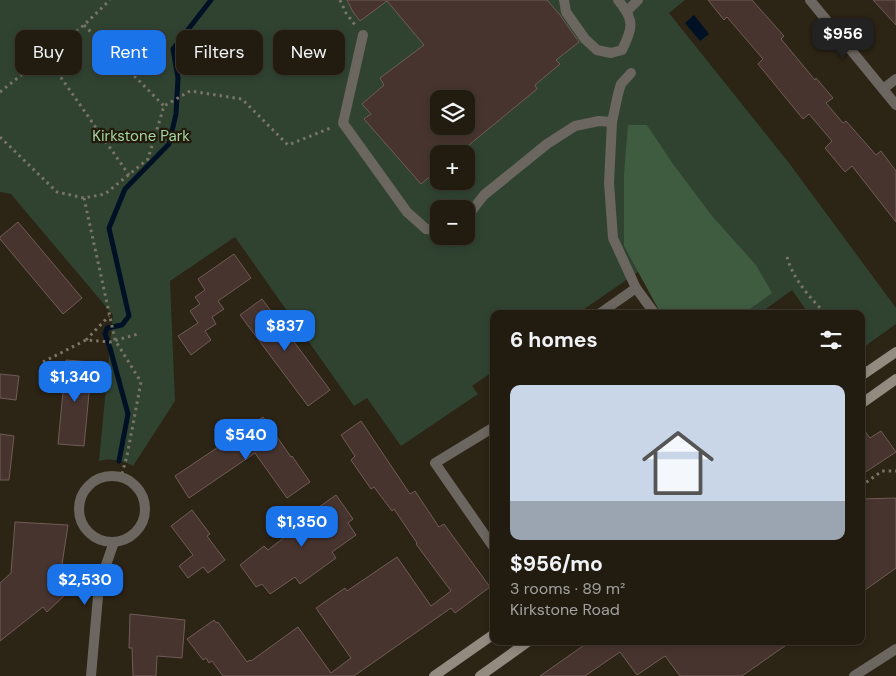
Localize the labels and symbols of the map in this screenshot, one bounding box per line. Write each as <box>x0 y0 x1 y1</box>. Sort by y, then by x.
pin: $956 <box>813 18 873 60</box>
park label: Kirkstone Park <box>92 126 190 146</box>
pin: $837 <box>255 310 315 352</box>
pin: $1,340 <box>34 360 116 403</box>
pin: $540 <box>216 418 276 461</box>
pin: $1,350 <box>261 506 343 548</box>
pin: $2,530 <box>44 564 126 606</box>

